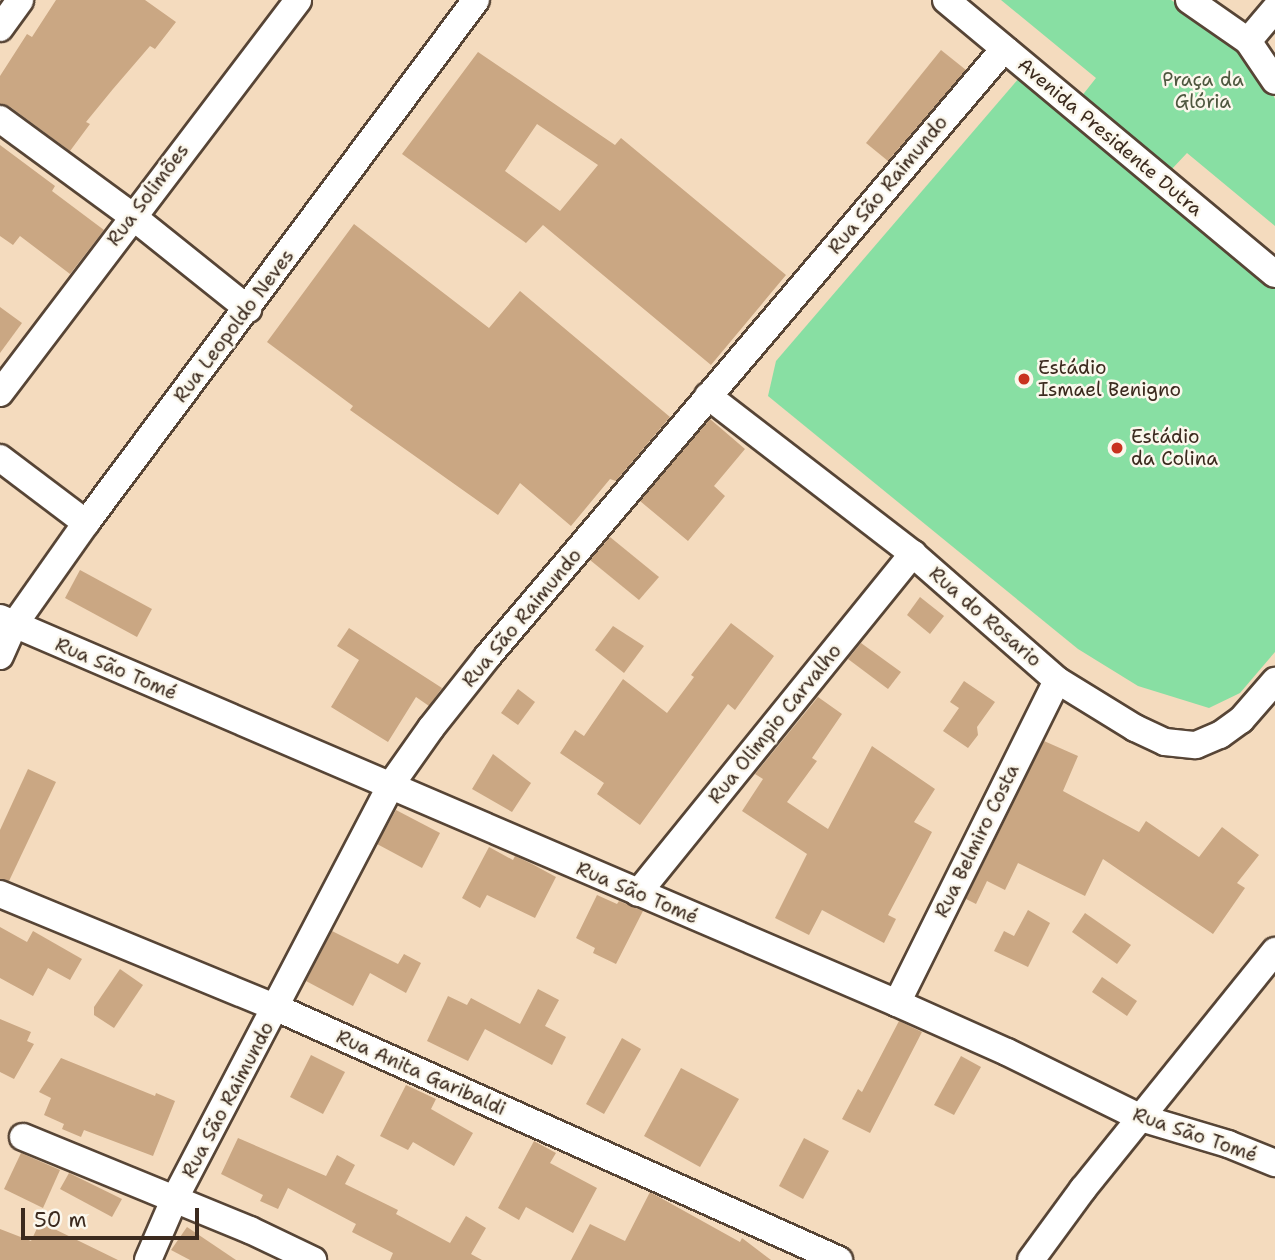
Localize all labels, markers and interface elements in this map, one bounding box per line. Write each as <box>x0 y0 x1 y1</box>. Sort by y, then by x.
street label: Avenida Presidente Dutra <box>1013 53 1207 221</box>
park label: Praça da Glória <box>1162 69 1244 113</box>
street label: Rua São Raimundo <box>824 111 952 259</box>
street label: Rua Solimões <box>102 139 194 251</box>
street label: Rua Leopoldo Neves <box>169 245 299 407</box>
place label: Estádio Ismael Benigno <box>1038 357 1181 401</box>
marker: Estádio Ismael Benigno <box>1016 371 1032 387</box>
place label: Estádio da Colina <box>1131 426 1218 470</box>
marker: Estádio da Colina <box>1109 440 1125 456</box>
street label: Rua São Raimundo <box>458 544 586 692</box>
street label: Rua do Rosario <box>924 562 1046 672</box>
street label: Rua São Tomé <box>52 633 180 705</box>
street label: Rua Olimpio Carvalho <box>704 640 846 808</box>
street label: Rua Belmiro Costa <box>930 761 1024 921</box>
street label: Rua São Tomé <box>573 857 701 929</box>
street label: Rua São Raimundo <box>177 1018 279 1182</box>
street label: Rua Anita Garibaldi <box>333 1025 509 1121</box>
street label: Rua São Tomé <box>1130 1103 1260 1167</box>
scale bar <box>24 1194 203 1238</box>
text: 50 m <box>34 1206 87 1234</box>

